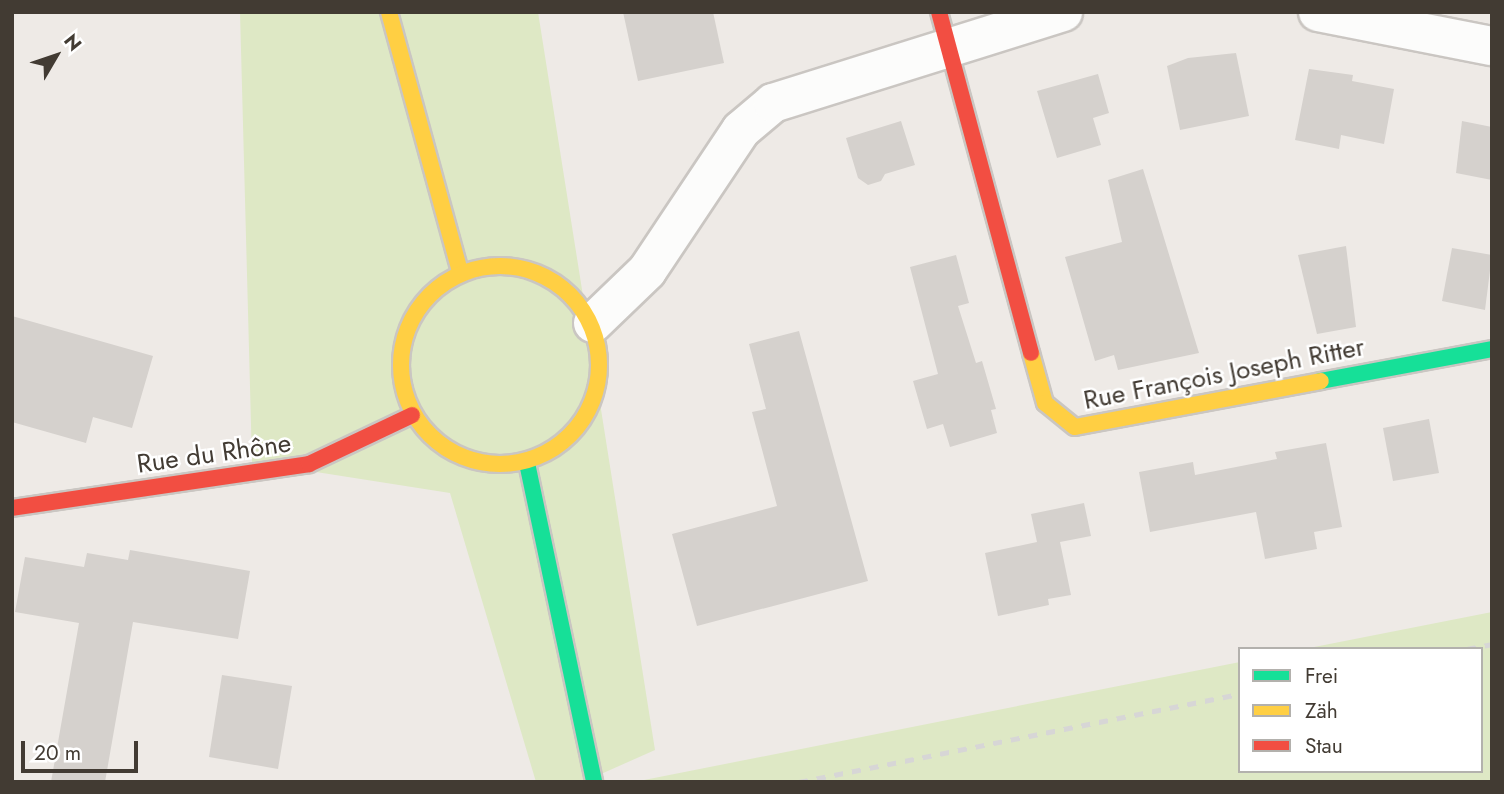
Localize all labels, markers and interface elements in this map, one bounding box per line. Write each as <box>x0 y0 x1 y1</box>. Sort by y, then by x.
north arrow <box>21 21 91 91</box>
text: N <box>57 28 88 57</box>
street label: Rue François Joseph Ritter <box>1081 331 1367 417</box>
street label: Rue du Rhône <box>135 428 293 480</box>
legend <box>1238 647 1483 773</box>
text: Frei <box>1305 661 1338 691</box>
text: Zäh <box>1305 696 1338 726</box>
scale bar <box>24 728 142 772</box>
text: Stau <box>1305 731 1343 761</box>
text: 20 m <box>34 738 81 768</box>

